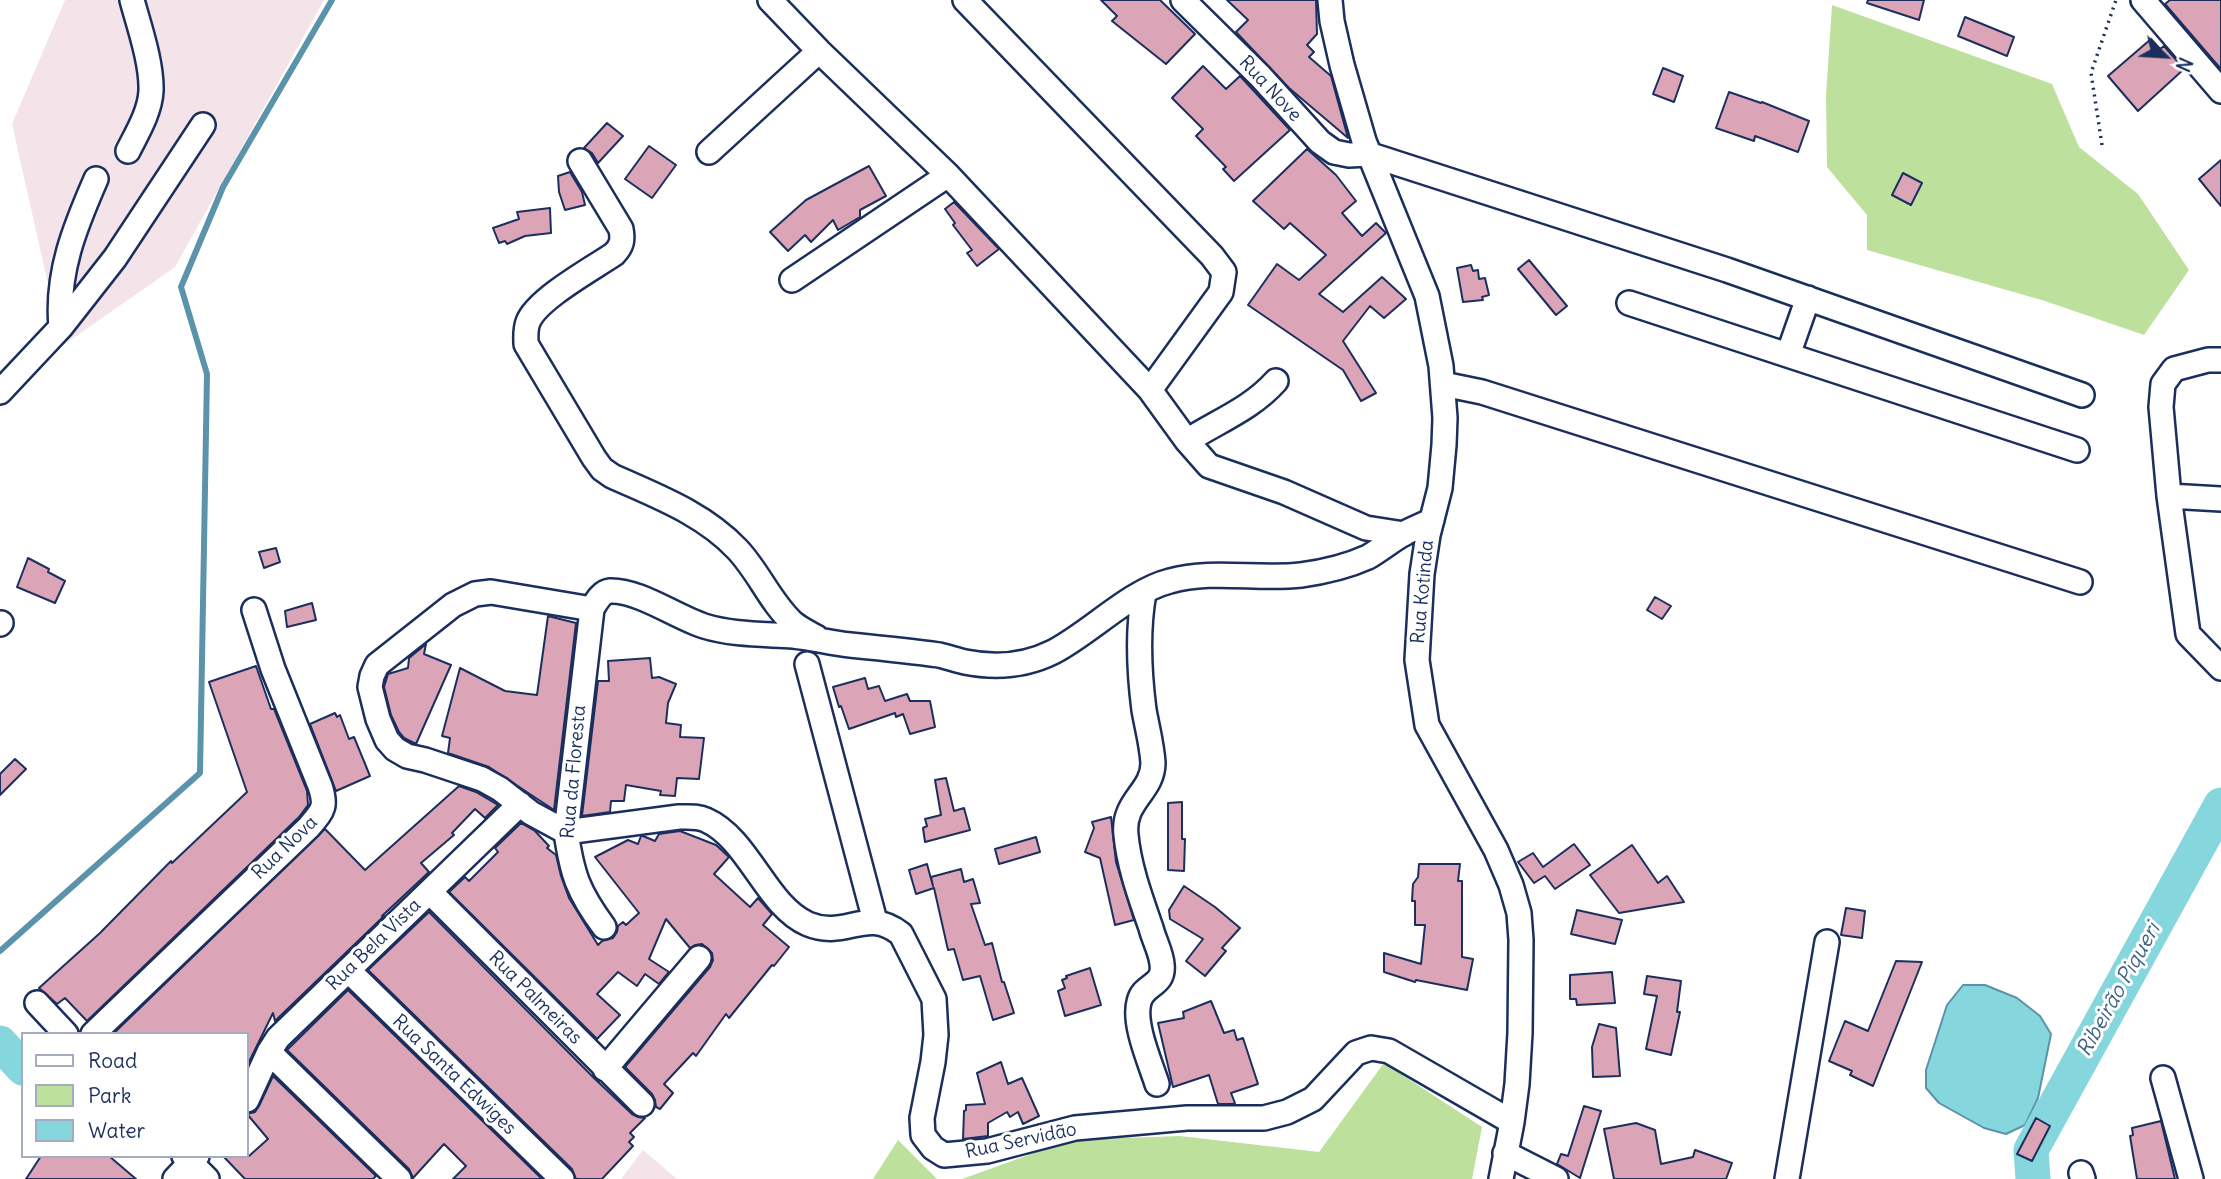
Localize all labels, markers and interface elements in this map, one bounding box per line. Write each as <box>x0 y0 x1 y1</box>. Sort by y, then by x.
north arrow <box>2130 21 2200 91</box>
street label: Rua Nove <box>1234 51 1306 127</box>
text: N <box>2171 54 2198 75</box>
street label: Rua Kotinda <box>1407 539 1439 645</box>
street label: Rua da Floresta <box>557 704 591 840</box>
street label: Rua Nova <box>248 811 322 885</box>
street label: Rua Bela Vista <box>322 894 426 996</box>
water label: Ribeirão Piqueri <box>2072 919 2166 1061</box>
street label: Rua Palmeiras <box>484 947 586 1049</box>
street label: Rua Santa Edwiges <box>387 1010 521 1140</box>
legend <box>21 1032 248 1158</box>
text: Road <box>88 1047 137 1074</box>
text: Park <box>88 1082 131 1109</box>
text: Water <box>88 1117 145 1144</box>
street label: Rua Servidão <box>963 1118 1079 1164</box>

